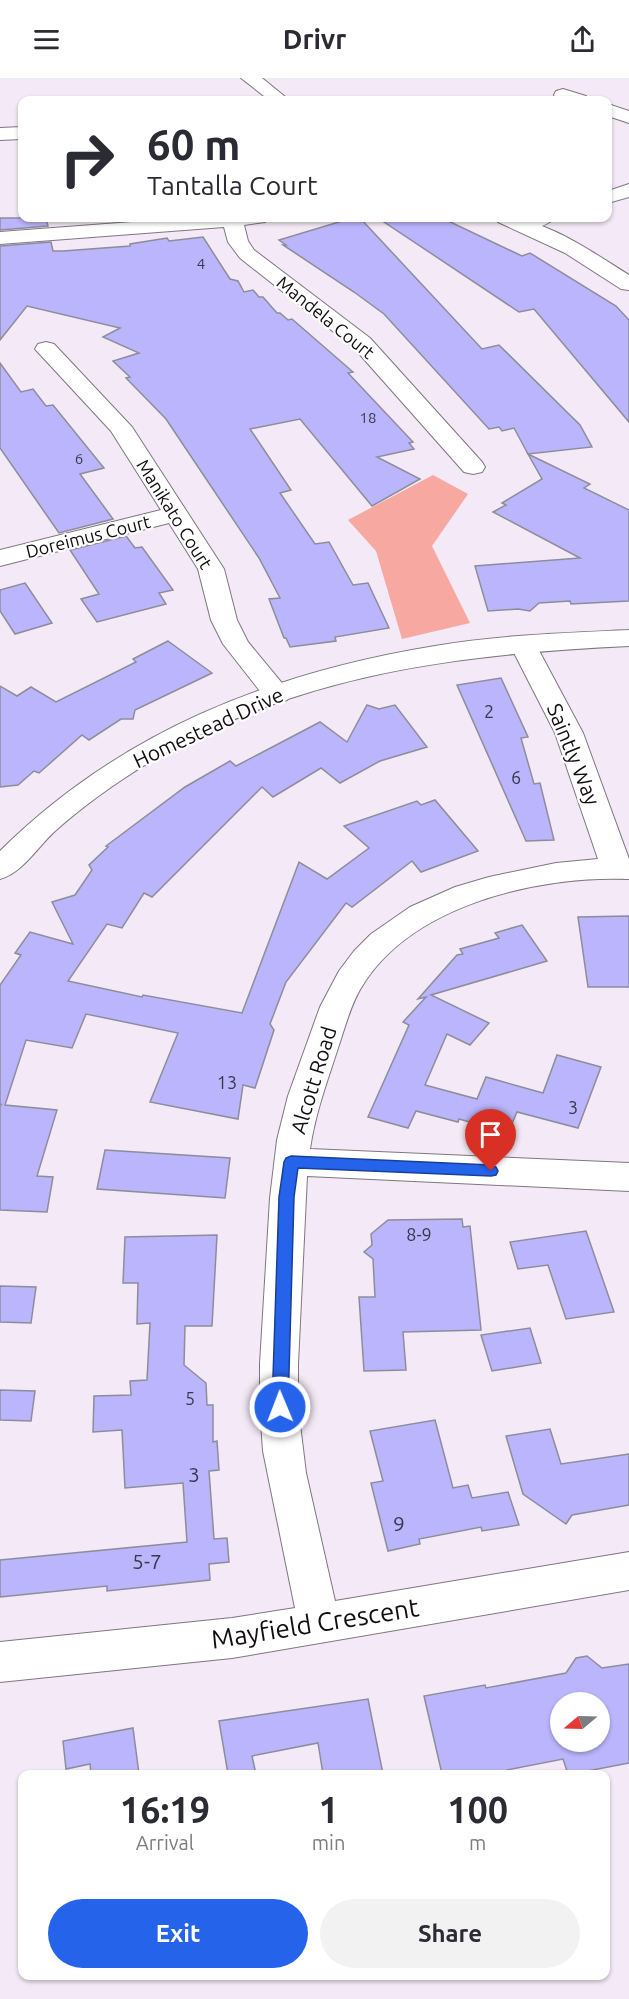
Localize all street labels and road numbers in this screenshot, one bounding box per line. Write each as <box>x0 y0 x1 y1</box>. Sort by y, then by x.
street label: Mandela Court <box>273 272 379 362</box>
street label: Manikato Court <box>133 456 217 572</box>
street label: Doreimus Court <box>24 511 152 561</box>
street label: Homestead Drive <box>129 682 287 772</box>
street label: Saintly Way <box>543 700 605 808</box>
street label: Alcott Road <box>285 1023 341 1137</box>
street label: Mayfield Crescent <box>209 1592 421 1654</box>

